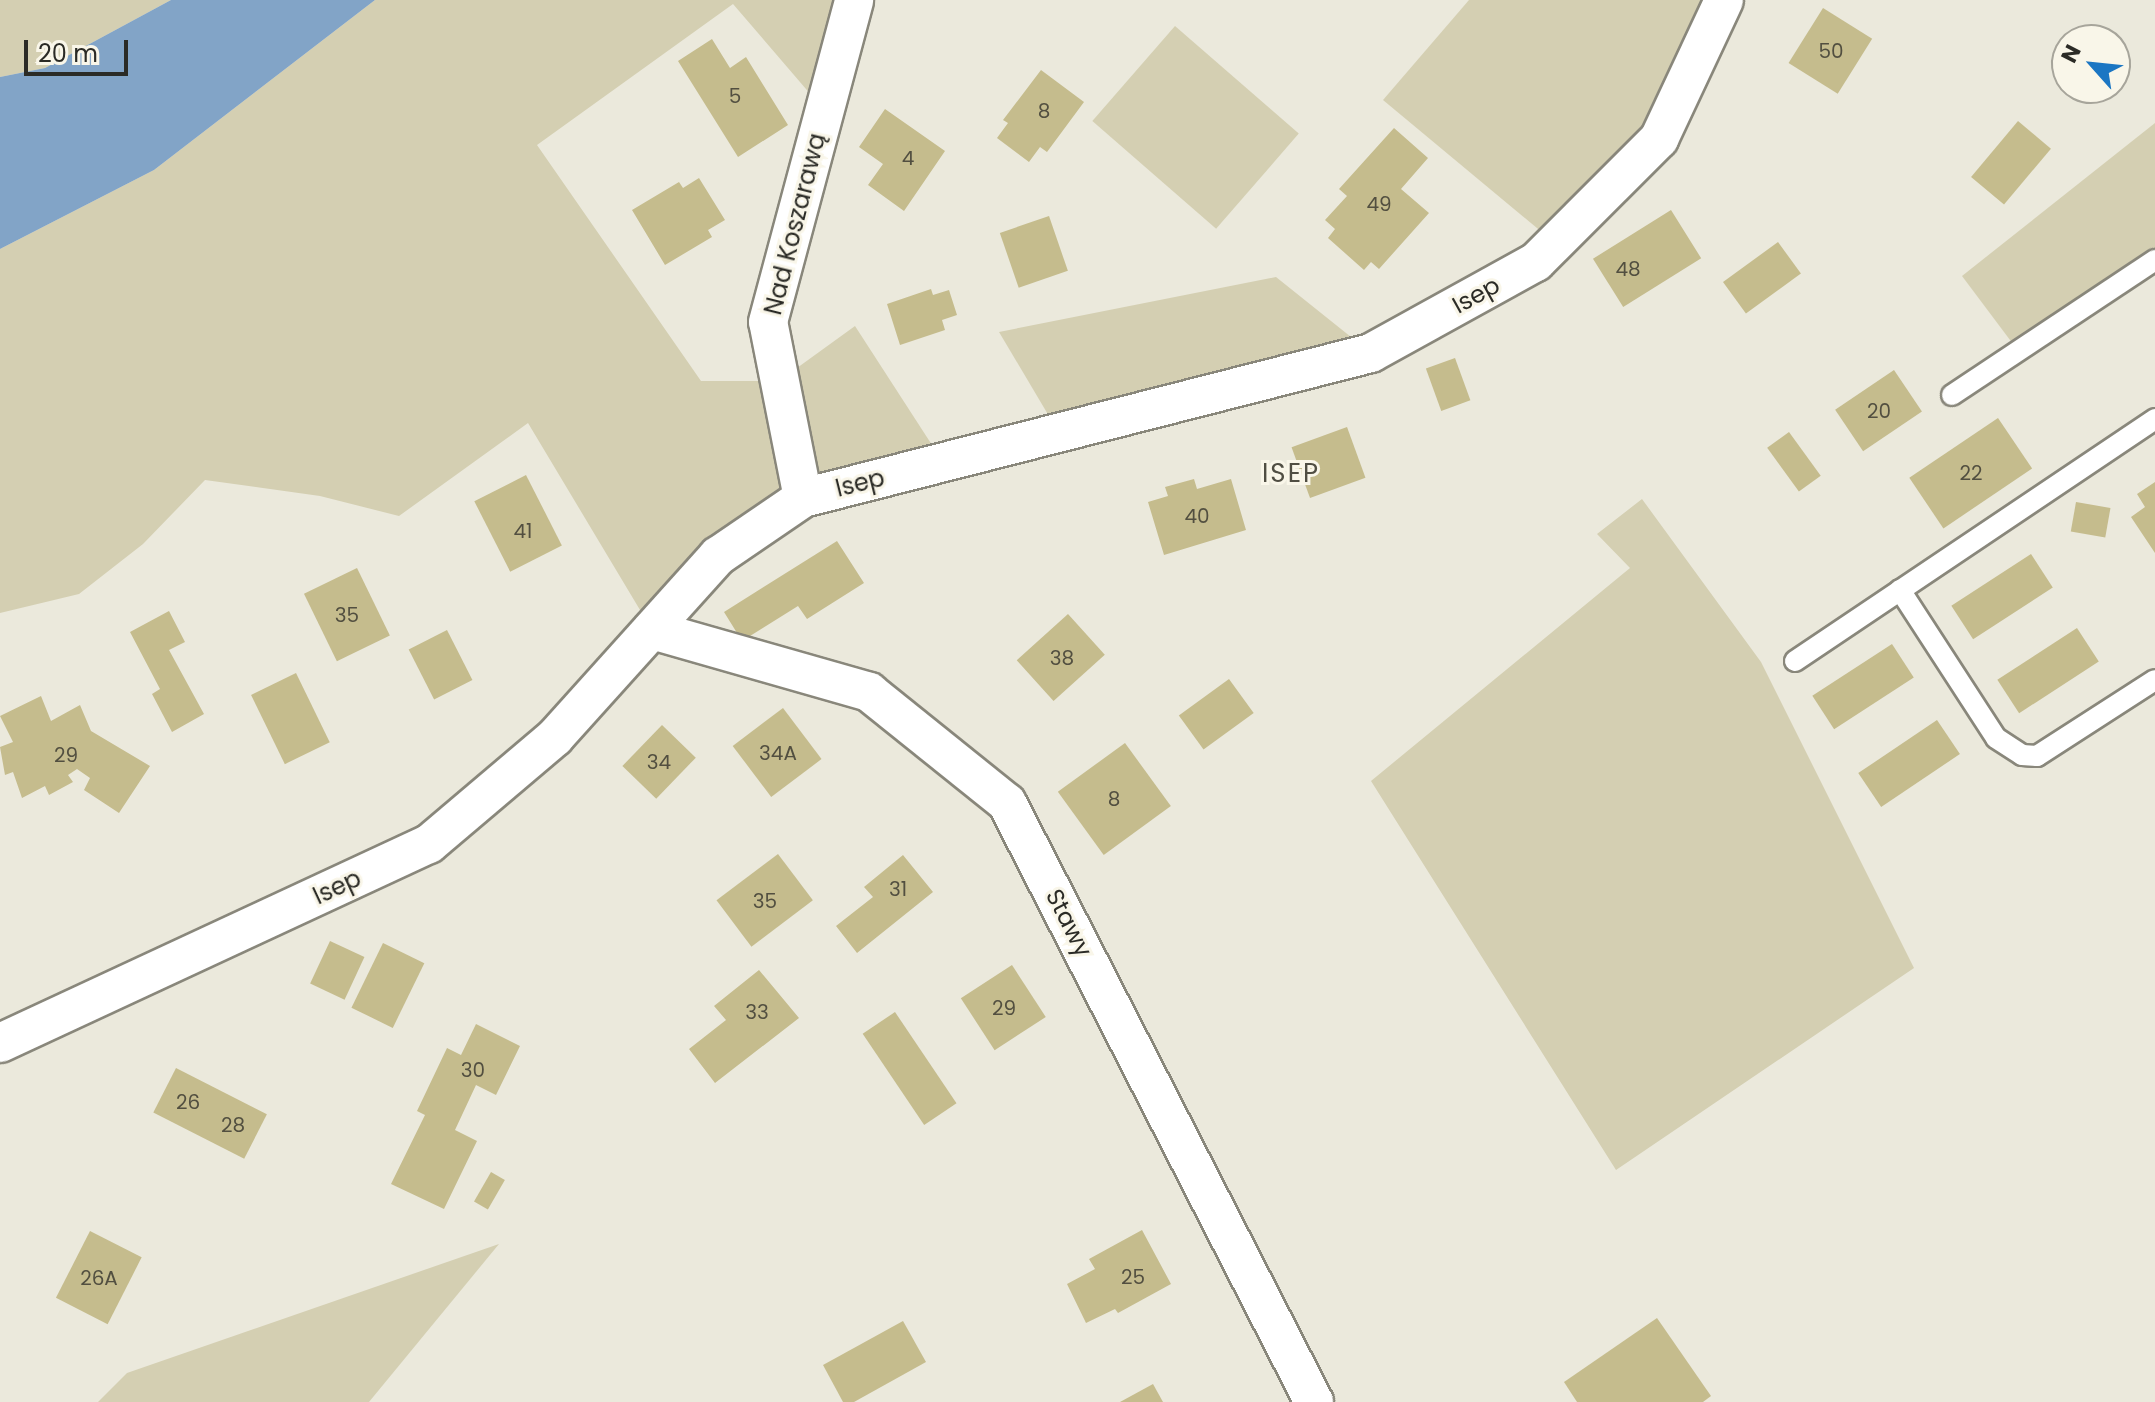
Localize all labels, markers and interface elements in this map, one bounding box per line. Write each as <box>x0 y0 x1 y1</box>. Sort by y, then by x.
scale bar <box>28 24 132 74</box>
north arrow <box>2051 24 2131 104</box>
text: 20 m <box>38 37 98 70</box>
house number: 50 <box>1818 39 1844 63</box>
text: N <box>2053 39 2089 68</box>
house number: 5 <box>729 84 741 108</box>
house number: 8 <box>1038 99 1050 123</box>
street label: Nad Koszarawą <box>759 130 831 318</box>
house number: 4 <box>902 146 914 170</box>
house number: 49 <box>1366 192 1392 216</box>
house number: 48 <box>1615 257 1641 281</box>
street label: Isep <box>1447 270 1505 320</box>
house number: 20 <box>1867 399 1891 423</box>
district label: ISEP <box>1262 458 1320 490</box>
house number: 22 <box>1960 461 1982 485</box>
street label: Isep <box>832 463 888 503</box>
house number: 40 <box>1184 504 1210 528</box>
house number: 41 <box>514 519 532 543</box>
house number: 35 <box>335 603 359 627</box>
house number: 38 <box>1050 646 1074 670</box>
house number: 34A <box>759 741 797 765</box>
house number: 29 <box>54 743 78 767</box>
house number: 34 <box>647 750 671 774</box>
house number: 8 <box>1108 787 1120 811</box>
street label: Isep <box>308 863 366 911</box>
house number: 31 <box>889 877 907 901</box>
street label: Stawy <box>1040 884 1098 962</box>
house number: 35 <box>753 889 777 913</box>
house number: 29 <box>992 996 1016 1020</box>
house number: 33 <box>745 1000 769 1024</box>
house number: 30 <box>461 1058 485 1082</box>
house number: 26 <box>176 1090 200 1114</box>
house number: 28 <box>221 1113 245 1137</box>
house number: 25 <box>1121 1265 1145 1289</box>
house number: 26A <box>80 1266 118 1290</box>

